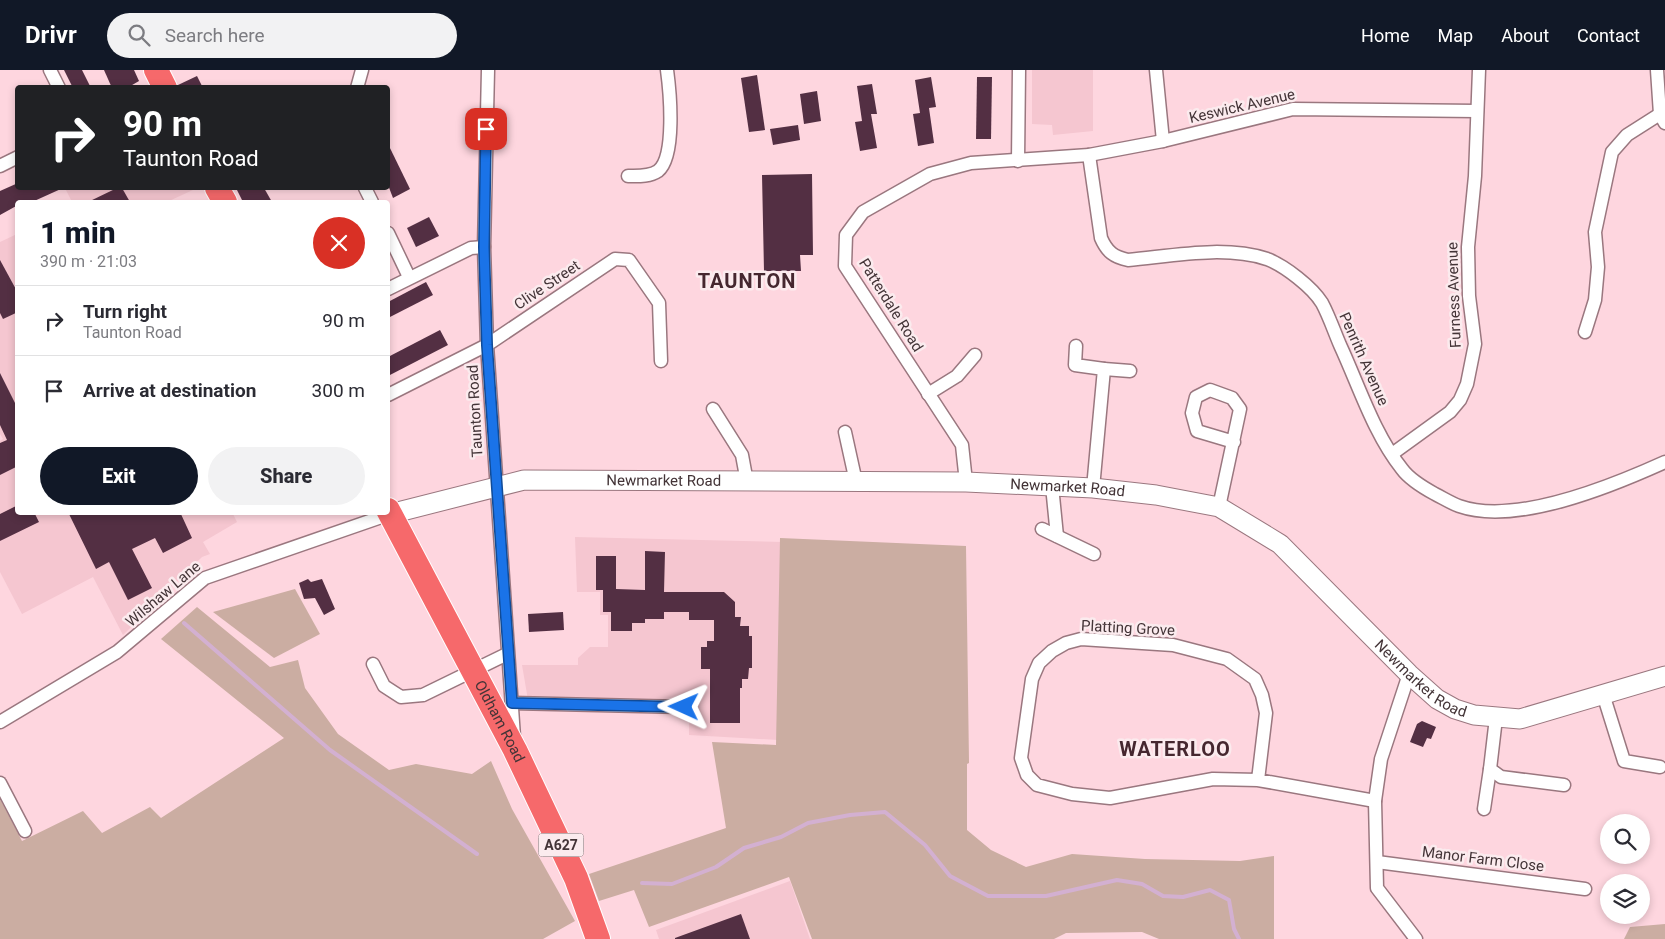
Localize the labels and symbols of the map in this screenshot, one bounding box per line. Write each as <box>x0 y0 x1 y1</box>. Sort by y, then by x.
street label: Keswick Avenue <box>1187 85 1297 127</box>
pin <box>465 108 507 150</box>
street label: Furness Avenue <box>1443 242 1465 348</box>
street label: Patterdale Road <box>855 255 927 355</box>
street label: Clive Street <box>511 256 583 314</box>
district label: TAUNTON <box>698 269 796 293</box>
street label: Penrith Avenue <box>1335 310 1393 409</box>
street label: Taunton Road <box>464 364 486 458</box>
street label: Newmarket Road <box>606 471 721 490</box>
street label: Newmarket Road <box>1010 475 1126 500</box>
street label: Wilshaw Lane <box>122 557 204 631</box>
street label: Platting Grove <box>1081 617 1175 639</box>
street label: Newmarket Road <box>1371 636 1469 721</box>
street label: Oldham Road <box>471 677 529 765</box>
position arrow <box>657 680 709 732</box>
district label: WATERLOO <box>1119 737 1231 761</box>
road number: A627 <box>538 834 584 856</box>
street label: Manor Farm Close <box>1421 843 1545 875</box>

